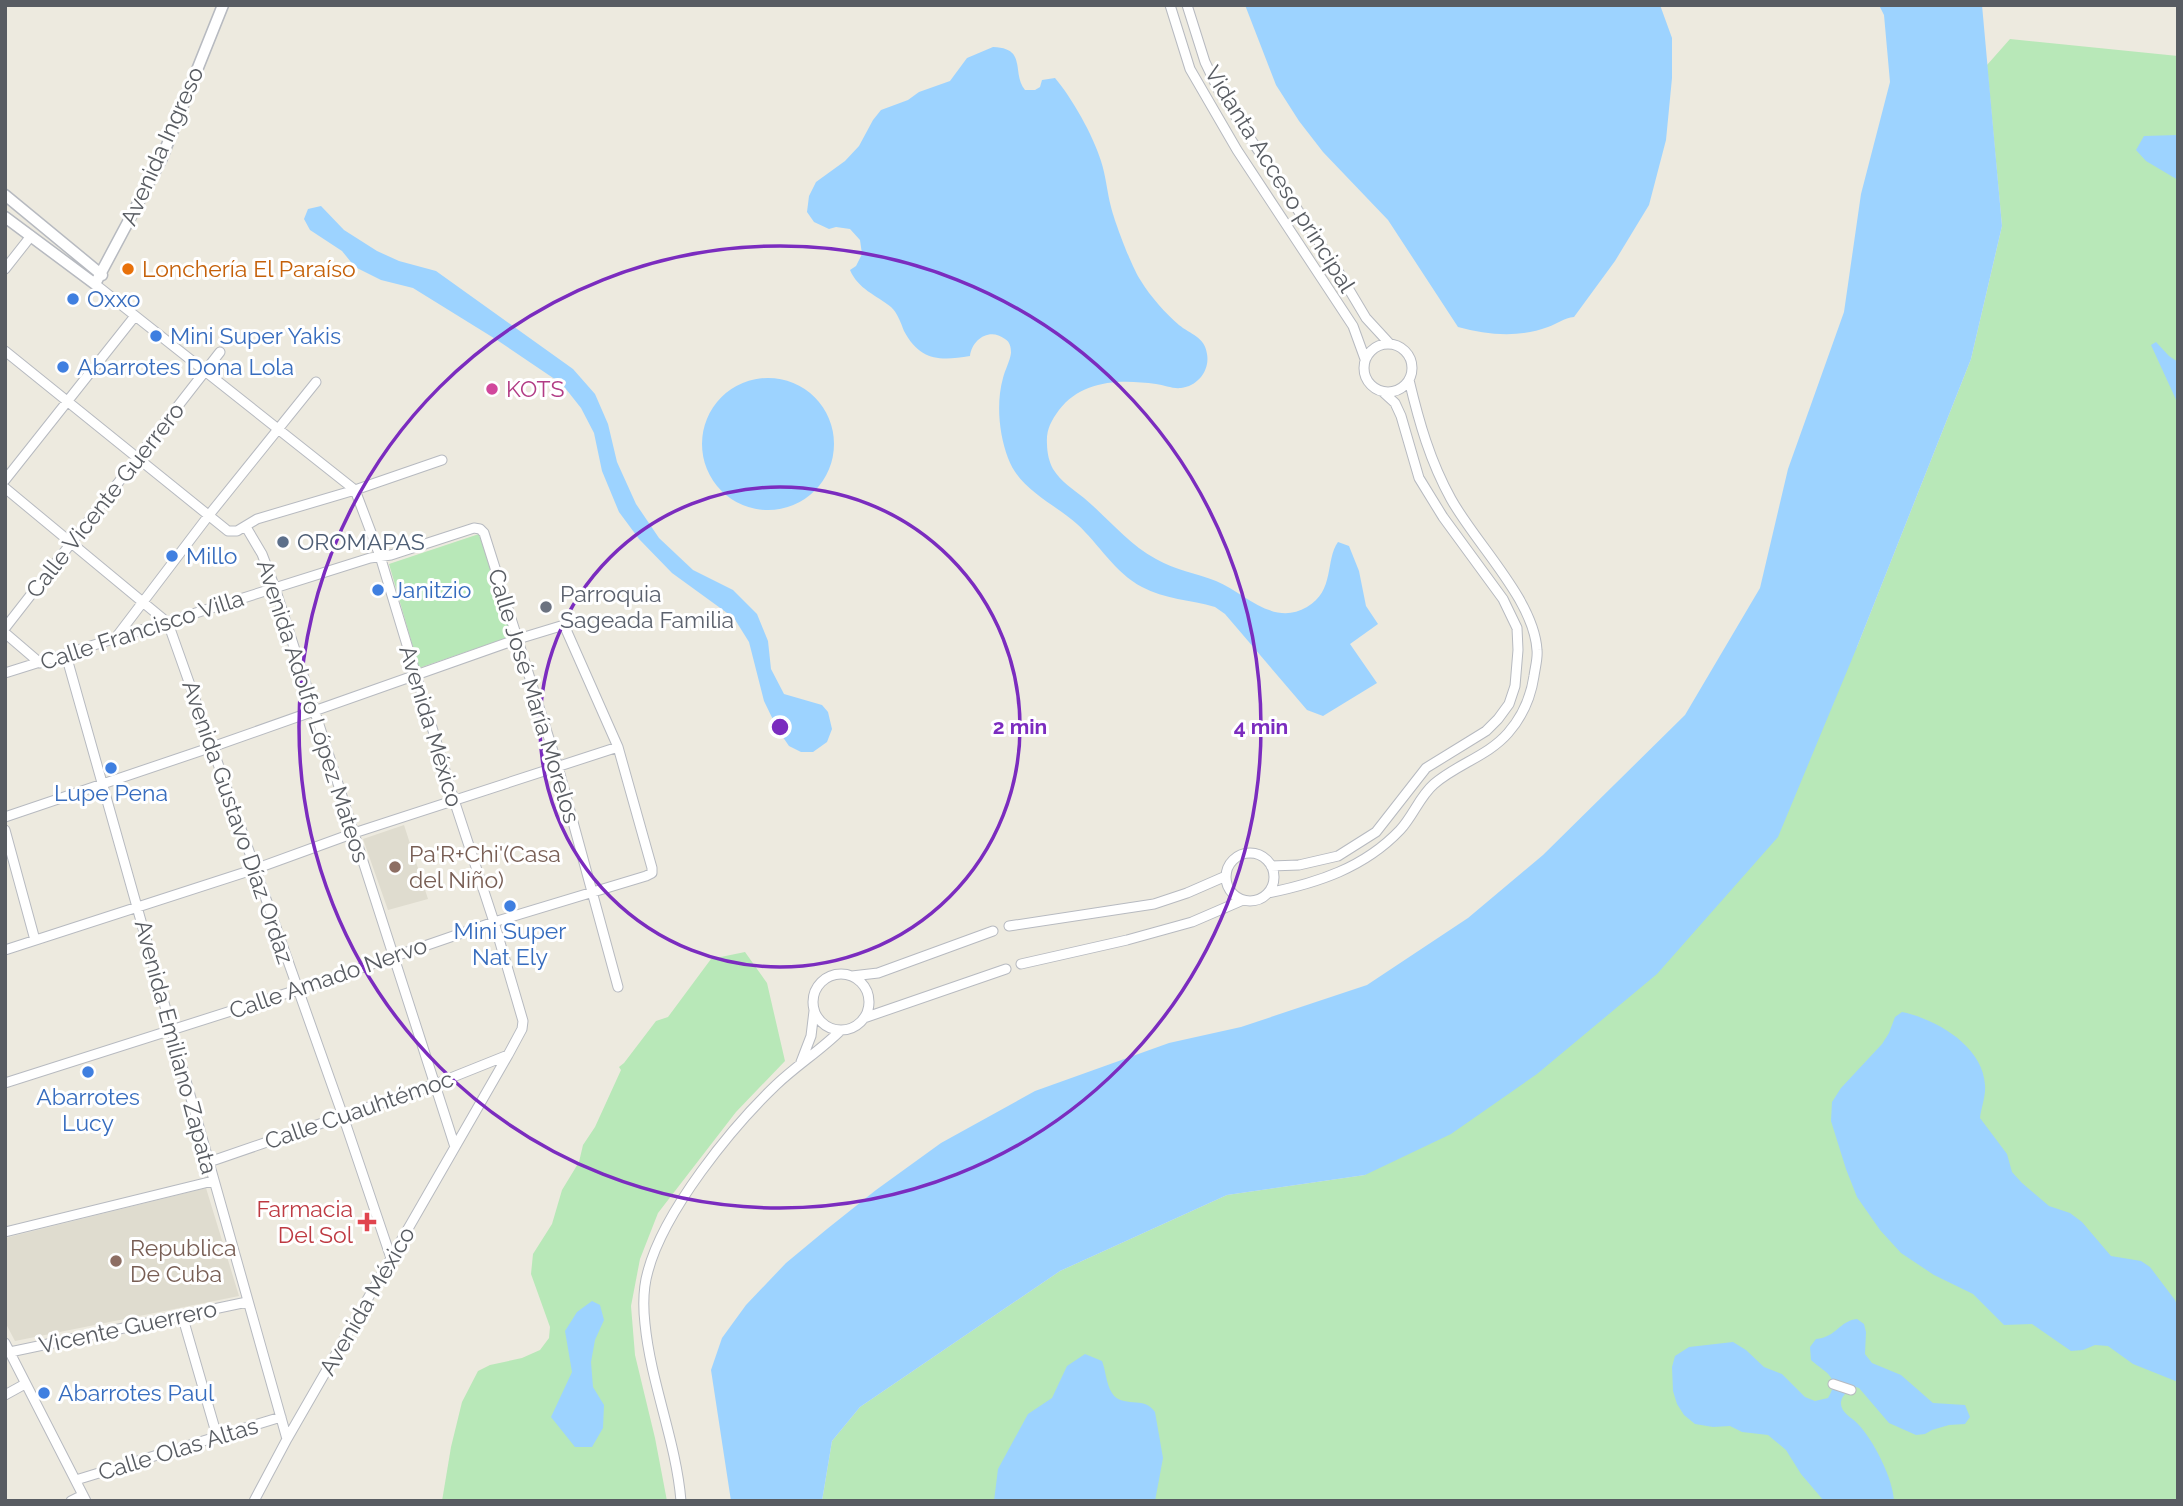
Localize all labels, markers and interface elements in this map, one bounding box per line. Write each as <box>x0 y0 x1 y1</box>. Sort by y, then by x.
street label: Vidanta Acceso principal <box>1200 61 1362 298</box>
street label: Avenida Ingreso <box>115 62 209 229</box>
place label: Lonchería El Paraíso <box>142 255 356 282</box>
marker: Lonchería El Paraíso <box>120 261 136 277</box>
place label: Oxxo <box>87 285 140 312</box>
marker: Oxxo <box>65 291 81 307</box>
place label: Mini Super Yakis <box>170 322 341 349</box>
marker: Mini Super Yakis <box>148 328 164 344</box>
place label: Abarrotes Dona Lola <box>77 353 294 380</box>
marker: Abarrotes Dona Lola <box>55 359 71 375</box>
place label: KOTS <box>506 375 565 402</box>
marker: KOTS <box>484 381 500 397</box>
street label: Calle Vicente Guerrero <box>20 397 189 603</box>
place label: OROMAPAS <box>297 528 425 555</box>
marker: OROMAPAS <box>275 534 291 550</box>
place label: Millo <box>186 542 237 569</box>
marker: Millo <box>164 548 180 564</box>
street label: Avenida Adolfo López Mateos <box>252 556 375 866</box>
street label: Calle José María Morelos <box>483 565 586 826</box>
place label: Janitzio <box>392 576 472 603</box>
place label: Parroquia Sageada Familia <box>560 580 734 633</box>
marker: Janitzio <box>370 582 386 598</box>
street label: Calle Francisco Villa <box>37 584 247 675</box>
marker: Parroquia Sageada Familia <box>538 599 554 615</box>
street label: Avenida México <box>394 642 469 810</box>
street label: Avenida Gustavo Díaz Ordaz <box>177 677 300 967</box>
text: 2 min <box>993 714 1047 739</box>
text: 4 min <box>1234 714 1288 739</box>
centre of rings <box>768 715 792 739</box>
marker: Lupe Pena <box>103 760 119 776</box>
place label: Lupe Pena <box>54 779 168 806</box>
place label: Pa'R+Chi'(Casa del Niño) <box>409 840 561 893</box>
marker: Pa'R+Chi'(Casa del Niño) <box>387 859 403 875</box>
marker: Mini Super Nat Ely <box>502 898 518 914</box>
street label: Avenida Emiliano Zapata <box>130 917 223 1177</box>
place label: Mini Super Nat Ely <box>454 917 566 970</box>
street label: Calle Amado Nervo <box>225 931 430 1024</box>
marker: Abarrotes Lucy <box>80 1064 96 1080</box>
street label: Calle Cuauhtémoc <box>261 1065 457 1154</box>
place label: Abarrotes Lucy <box>36 1083 140 1136</box>
place label: Farmacia Del Sol <box>256 1195 354 1248</box>
marker: Farmacia Del Sol <box>359 1214 375 1230</box>
street label: Avenida México <box>313 1222 420 1380</box>
place label: Republica De Cuba <box>130 1234 237 1287</box>
marker: Republica De Cuba <box>108 1253 124 1269</box>
street label: Vicente Guerrero <box>37 1294 219 1359</box>
place label: Abarrotes Paul <box>58 1379 215 1406</box>
marker: Abarrotes Paul <box>36 1385 52 1401</box>
street label: Calle Olas Altas <box>95 1411 261 1486</box>

